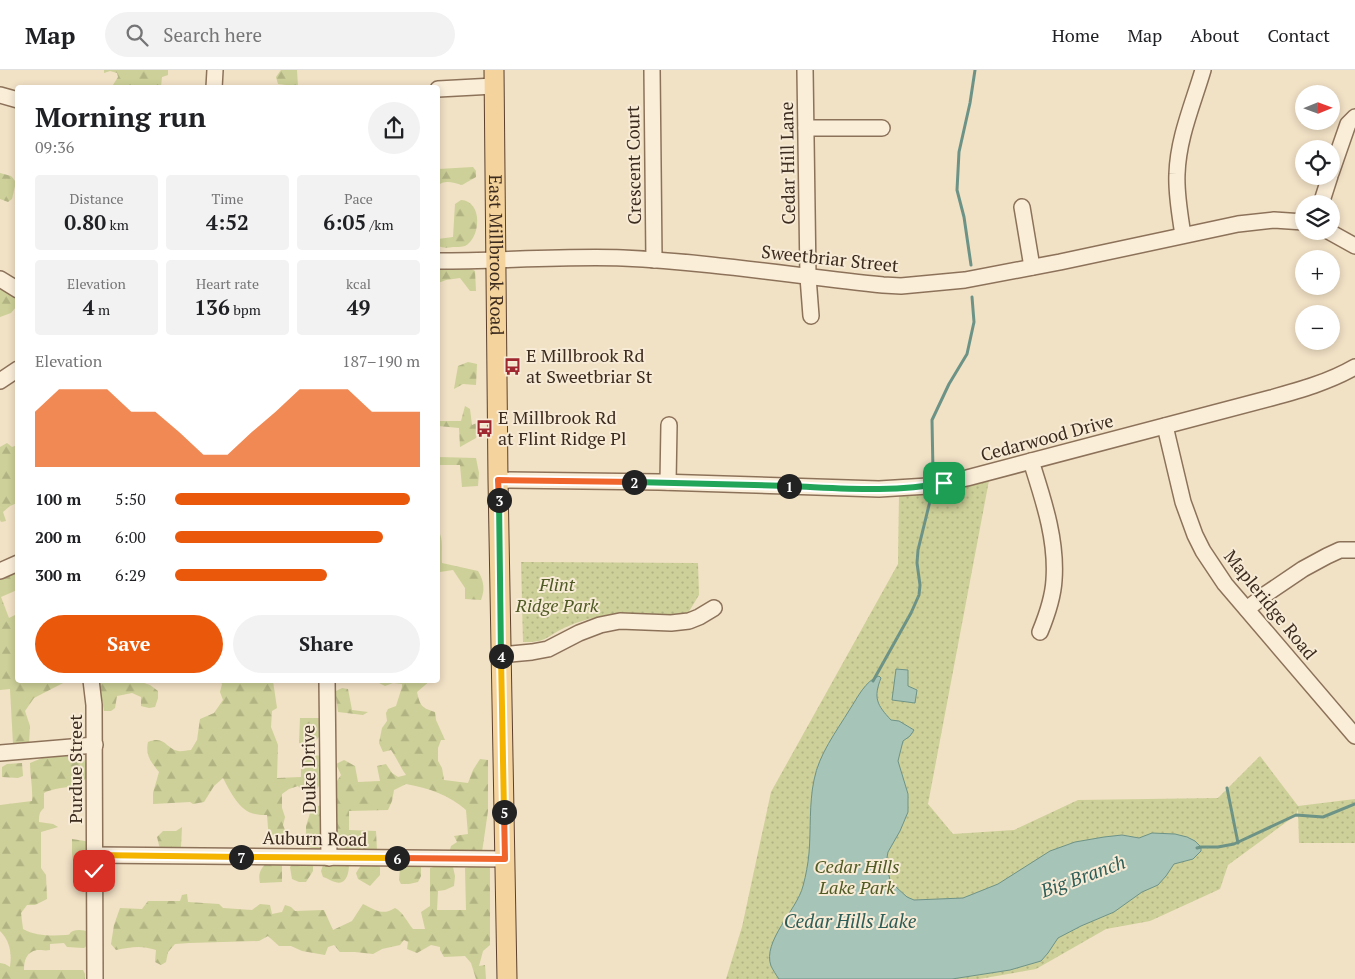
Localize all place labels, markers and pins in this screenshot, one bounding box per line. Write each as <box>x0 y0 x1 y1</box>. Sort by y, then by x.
place label: E Millbrook Rd at Sweetbriar St <box>526 343 653 388</box>
bus stop icon: E Millbrook Rd at Sweetbriar St <box>502 356 522 376</box>
place label: E Millbrook Rd at Flint Ridge Pl <box>498 405 626 450</box>
bus stop icon: E Millbrook Rd at Flint Ridge Pl <box>474 418 494 438</box>
pin <box>923 462 965 504</box>
pin: 2 <box>622 470 646 494</box>
pin: 1 <box>776 474 802 498</box>
pin: 3 <box>486 488 512 512</box>
pin: 4 <box>488 644 514 668</box>
pin: 5 <box>492 800 516 824</box>
pin: 7 <box>228 844 254 870</box>
pin: 6 <box>384 846 410 870</box>
pin <box>73 850 115 892</box>

